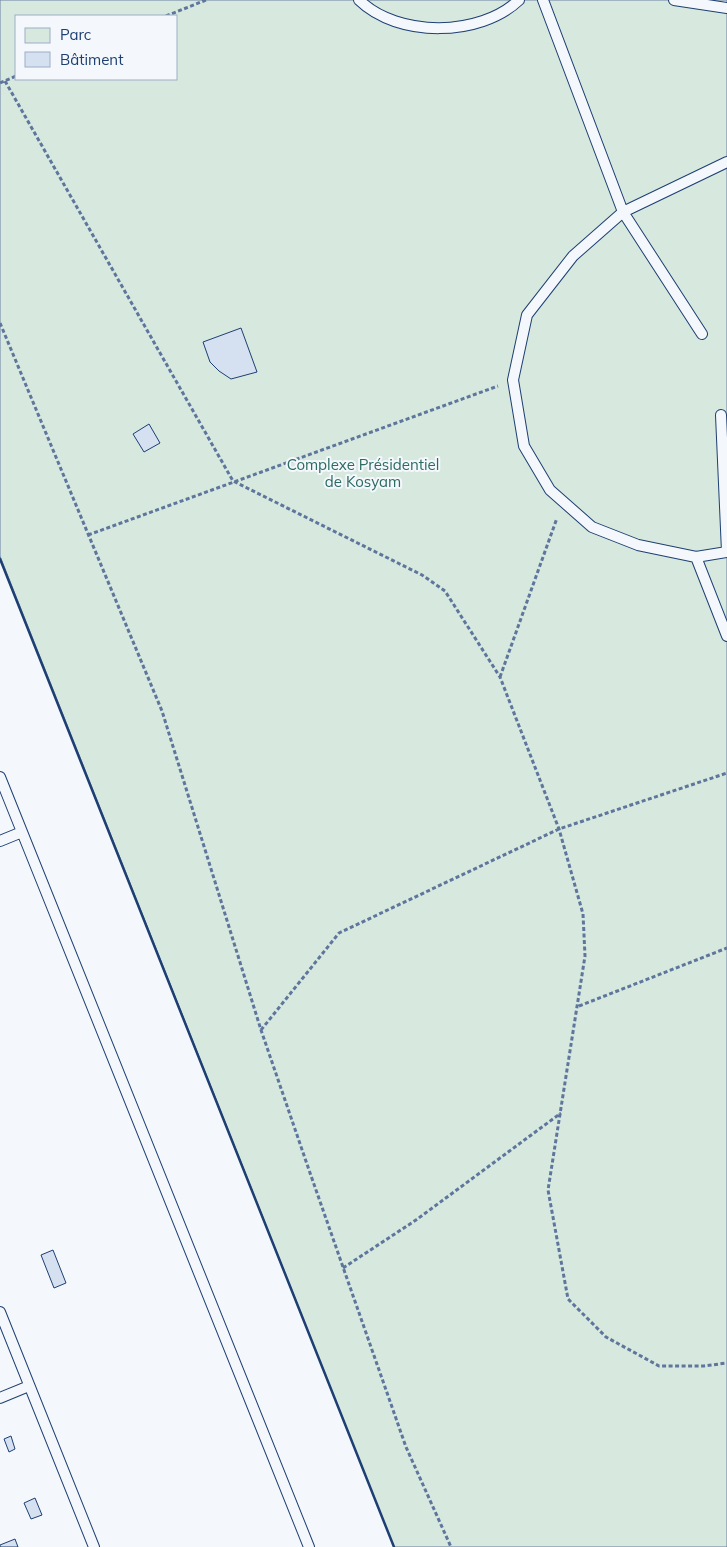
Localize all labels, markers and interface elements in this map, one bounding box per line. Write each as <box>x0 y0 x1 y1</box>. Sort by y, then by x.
legend <box>15 15 178 80</box>
text: Parc <box>60 25 91 44</box>
text: Bâtiment <box>60 50 123 69</box>
park label: Complexe Présidentiel de Kosyam <box>287 455 439 491</box>

